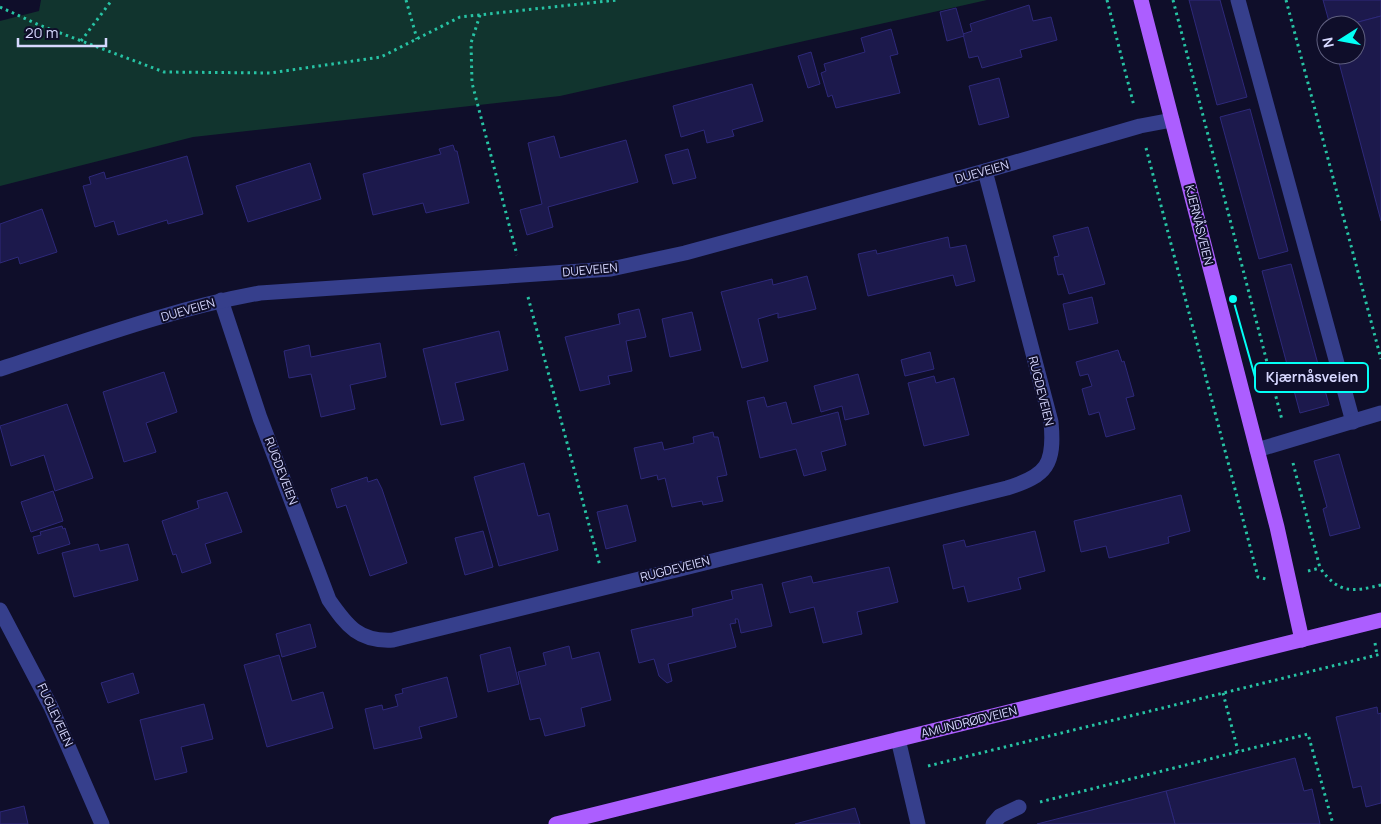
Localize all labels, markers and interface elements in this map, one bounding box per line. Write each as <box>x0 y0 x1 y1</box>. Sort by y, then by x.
scale bar <box>18 15 105 47</box>
north arrow <box>1316 15 1366 65</box>
text: 20 m <box>25 22 58 43</box>
text: N <box>1317 36 1338 49</box>
street label: DUEVEIEN <box>953 156 1011 187</box>
street label: KJERNÅSVEIEN <box>1181 183 1218 267</box>
street label: DUEVEIEN <box>562 259 618 280</box>
street label: DUEVEIEN <box>159 294 217 325</box>
street label: RUGDEVEIEN <box>1025 354 1058 428</box>
callout: Kjærnåsveien <box>1255 363 1368 392</box>
text: Kjærnåsveien <box>1266 367 1358 386</box>
street label: RUGDEVEIEN <box>261 434 302 507</box>
street label: RUGDEVEIEN <box>638 552 712 585</box>
street label: FUGLEVEIEN <box>33 680 77 749</box>
street label: AMUNDRØDVEIEN <box>919 701 1019 742</box>

